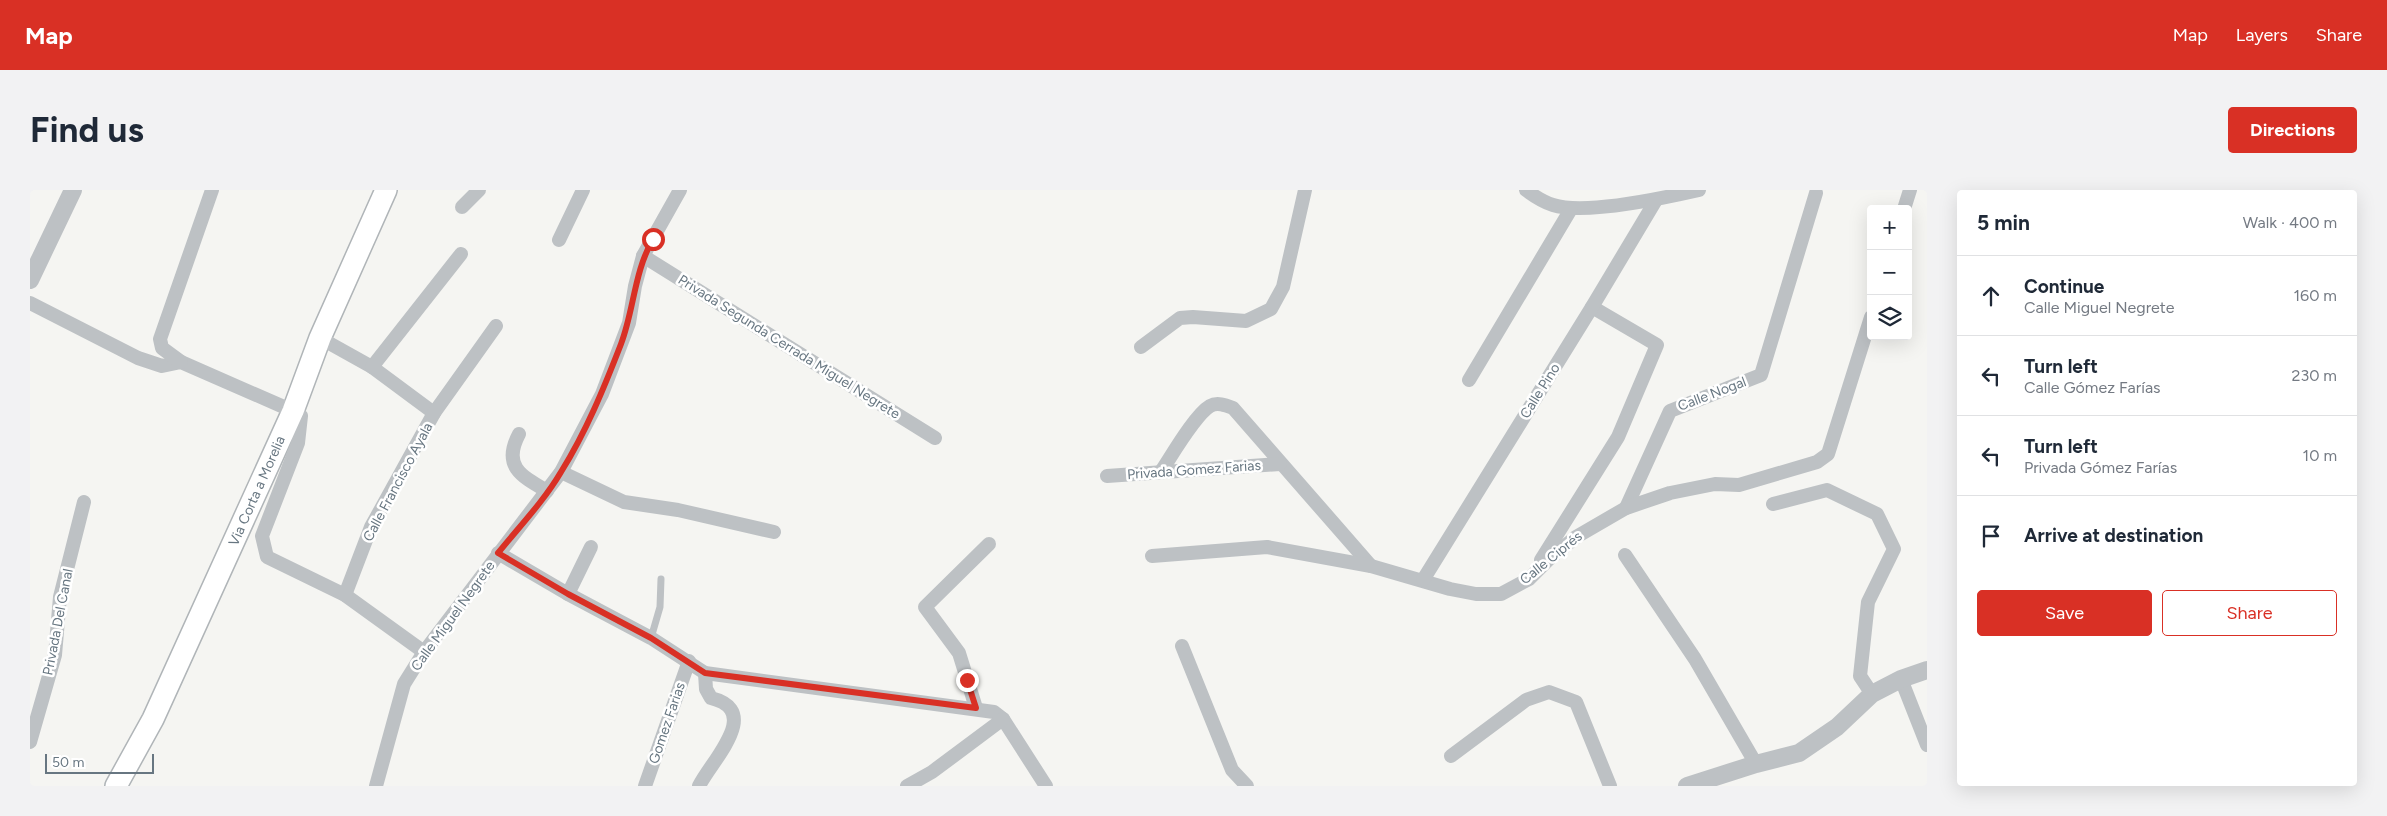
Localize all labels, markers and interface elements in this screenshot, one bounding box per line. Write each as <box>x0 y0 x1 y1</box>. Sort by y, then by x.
text: Map <box>25 21 73 50</box>
text: Map <box>2173 24 2208 46</box>
text: Layers <box>2236 24 2288 46</box>
text: Share <box>2316 24 2362 46</box>
button: Directions <box>2228 107 2357 153</box>
text: Find us <box>30 109 144 151</box>
map controls <box>1867 205 1912 340</box>
button: + <box>1867 205 1912 250</box>
text: 5 min <box>1977 210 2030 235</box>
text: Walk · 400 m <box>2243 213 2337 232</box>
route start <box>642 228 665 251</box>
button: − <box>1867 250 1912 295</box>
street label: Privada Segunda Cerrada Miguel Negrete <box>675 271 903 423</box>
text: Continue <box>2024 275 2104 298</box>
icon: ahead <box>1977 282 2005 310</box>
text: 160 m <box>2294 286 2337 305</box>
button: layers <box>1867 295 1912 340</box>
text: Calle Miguel Negrete <box>2024 298 2175 317</box>
text: Turn left <box>2024 355 2098 378</box>
street label: Calle Pino <box>1516 360 1564 422</box>
icon: left <box>1977 362 2005 390</box>
text: 230 m <box>2292 366 2337 385</box>
street label: Calle Nogal <box>1675 373 1749 415</box>
text: Calle Gómez Farías <box>2024 378 2161 397</box>
street label: Calle Francisco Ayala <box>360 420 436 544</box>
street label: Via Corta a Morelia <box>225 433 289 549</box>
text: Turn left <box>2024 435 2098 458</box>
icon: left <box>1977 442 2005 470</box>
text: 10 m <box>2303 446 2337 465</box>
street label: Privada Gomez Farias <box>1127 457 1261 483</box>
text: Privada Gómez Farías <box>2024 458 2177 477</box>
icon: arrive <box>1977 522 2005 550</box>
text: Arrive at destination <box>2024 524 2203 547</box>
street label: Calle Ciprés <box>1516 528 1586 588</box>
street label: Calle Miguel Negrete <box>407 557 499 674</box>
street label: Privada Del Canal <box>39 567 77 677</box>
button: Save <box>1977 590 2152 636</box>
button: Share <box>2162 590 2337 636</box>
route end <box>956 669 979 692</box>
street label: Gomez Farias <box>645 680 689 766</box>
scale bar <box>45 751 154 774</box>
text: 50 m <box>52 754 84 771</box>

